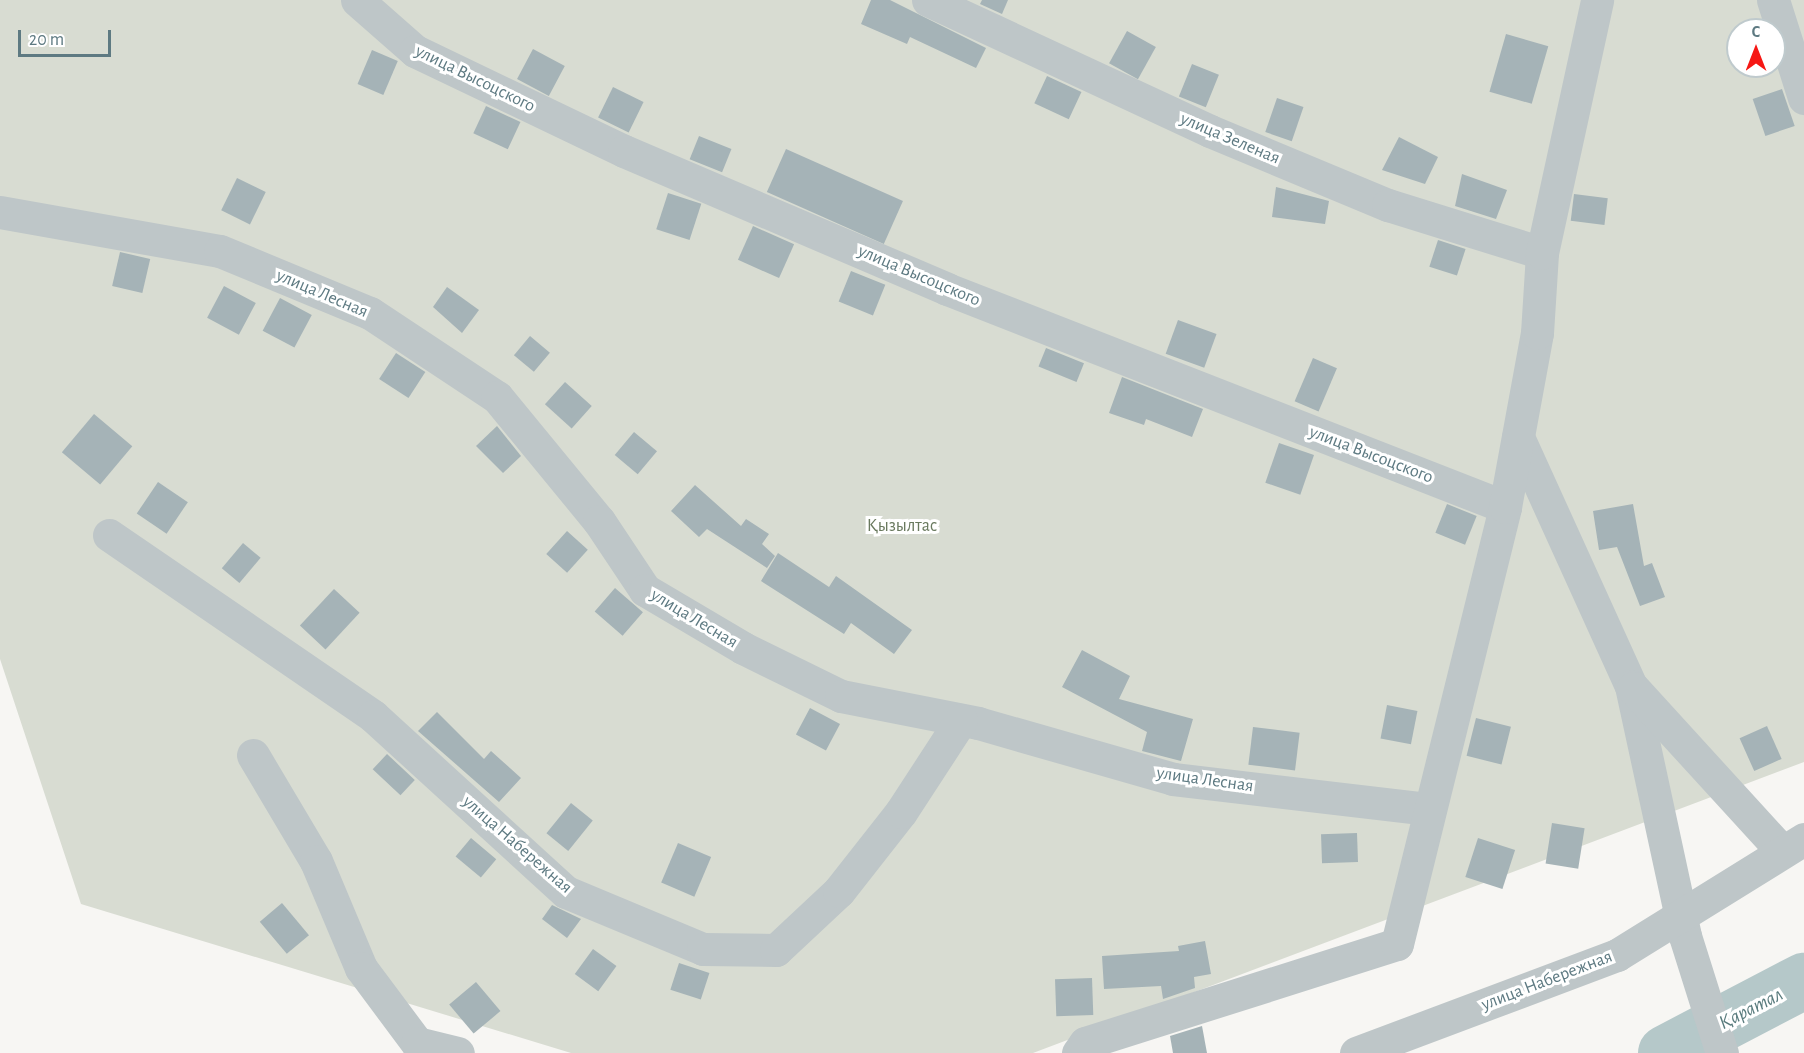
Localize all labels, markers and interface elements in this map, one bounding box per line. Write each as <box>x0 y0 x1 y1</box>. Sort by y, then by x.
scale bar <box>21 18 114 56</box>
north arrow <box>1726 18 1786 78</box>
text: С <box>1752 24 1760 40</box>
text: 20 m <box>29 31 64 49</box>
street label: улица Высоцского <box>412 41 538 117</box>
street label: улица Зеленая <box>1177 108 1283 170</box>
street label: улица Высоцского <box>855 241 983 311</box>
street label: улица Лесная <box>273 265 371 323</box>
street label: улица Высоцского <box>1306 422 1436 488</box>
park label: Қызылтас <box>867 515 937 537</box>
street label: улица Лесная <box>647 585 741 653</box>
street label: улица Лесная <box>1155 763 1255 797</box>
street label: улица Набережная <box>458 791 576 899</box>
street label: улица Набережная <box>1478 946 1616 1016</box>
water label: Қаратал <box>1715 983 1787 1035</box>

